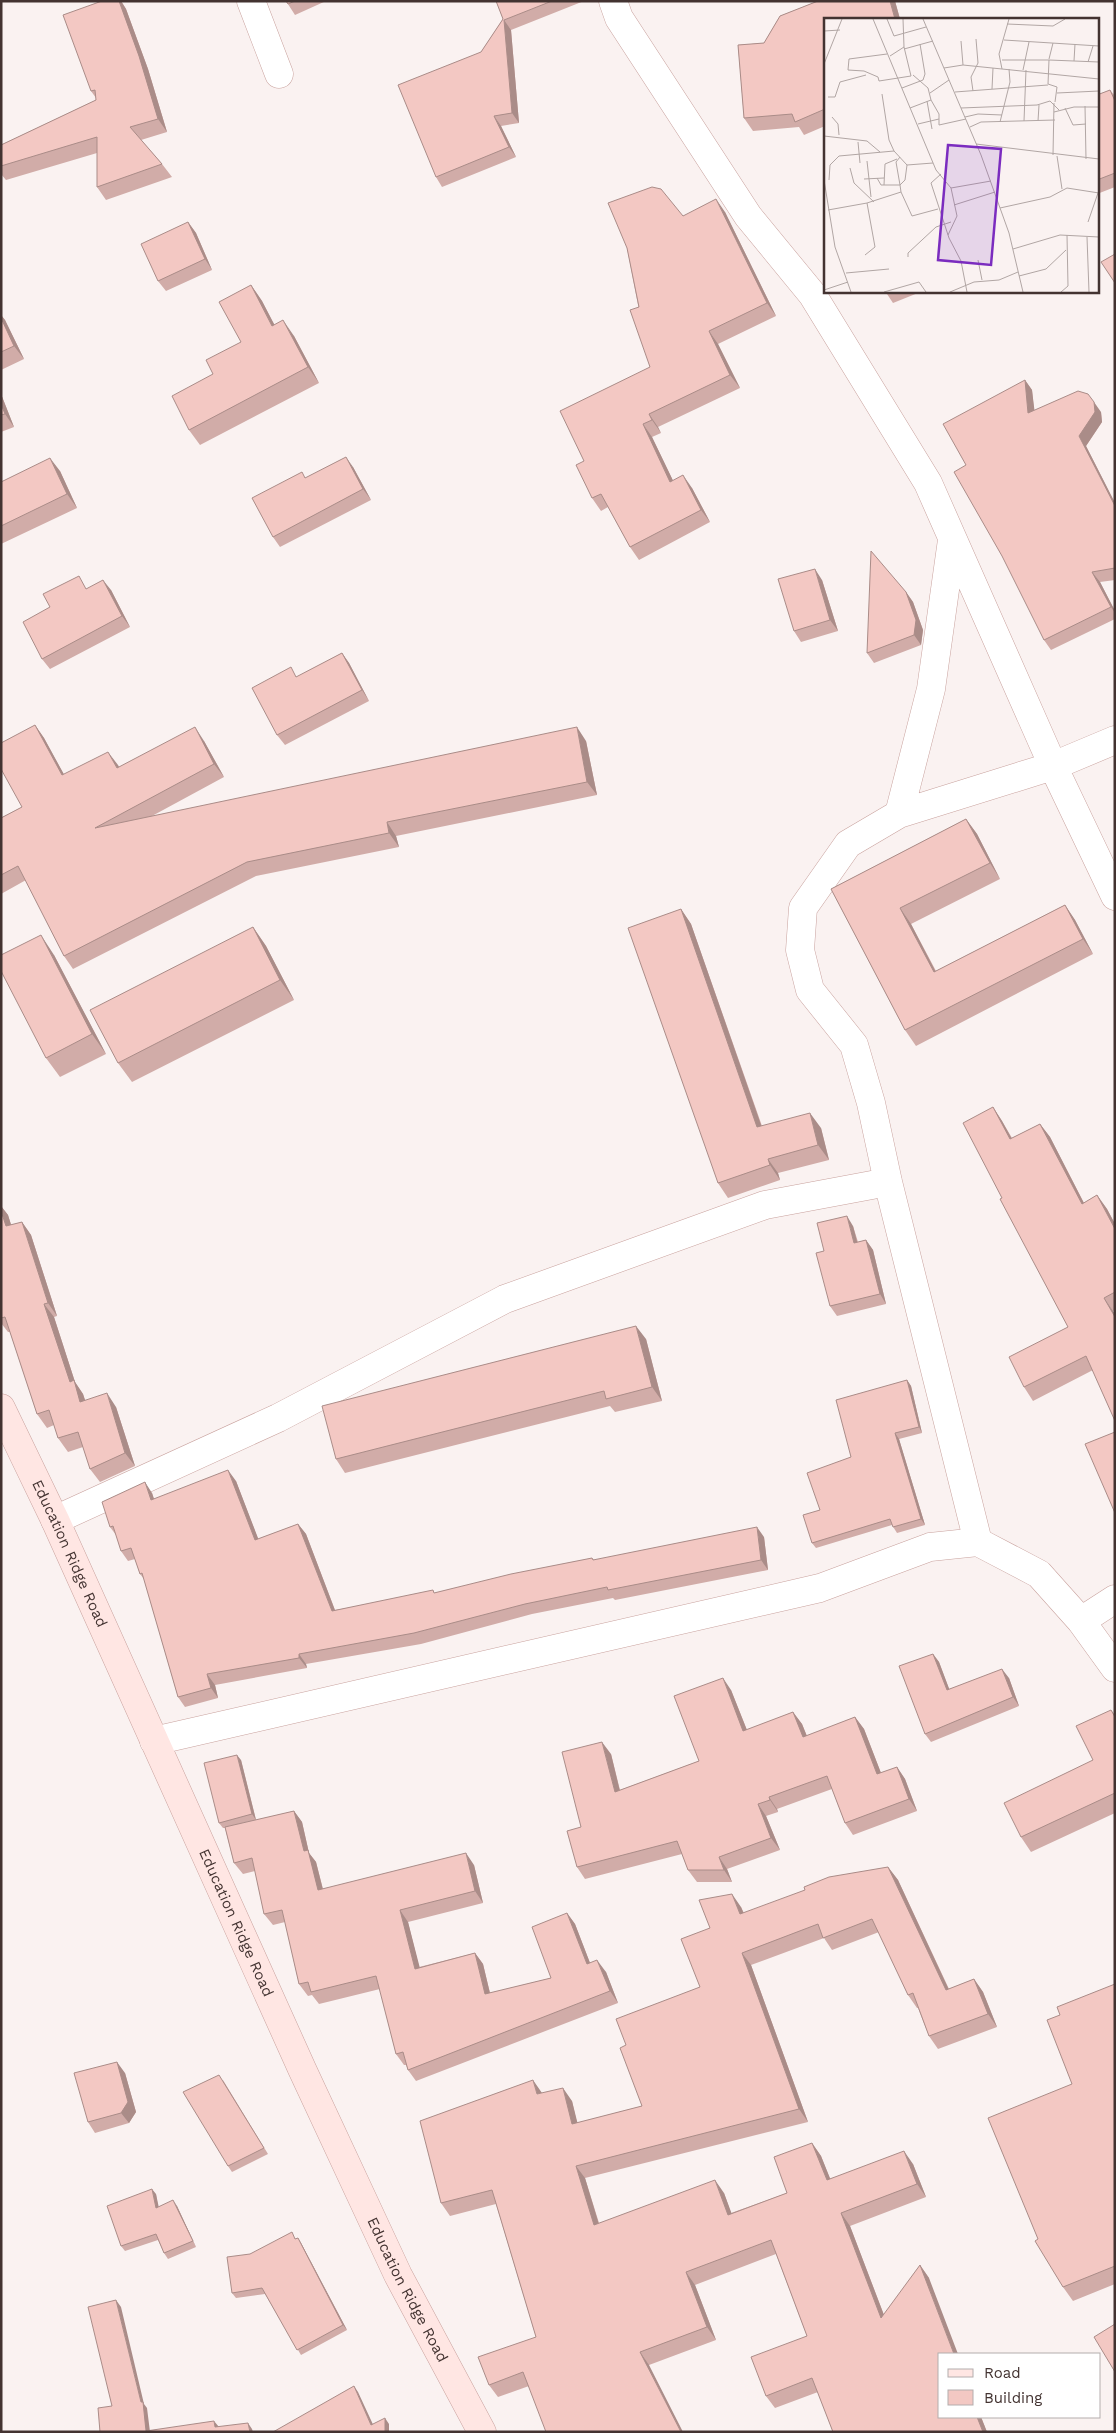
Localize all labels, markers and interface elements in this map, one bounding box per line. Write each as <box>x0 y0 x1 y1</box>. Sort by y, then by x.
inset map <box>824 18 1098 292</box>
street label: Education Ridge Road <box>28 1477 111 1630</box>
street label: Education Ridge Road <box>195 1846 277 1999</box>
street label: Education Ridge Road <box>363 2214 452 2365</box>
legend <box>938 2353 1101 2418</box>
text: Road <box>984 2364 1021 2382</box>
text: Building <box>984 2389 1042 2407</box>

